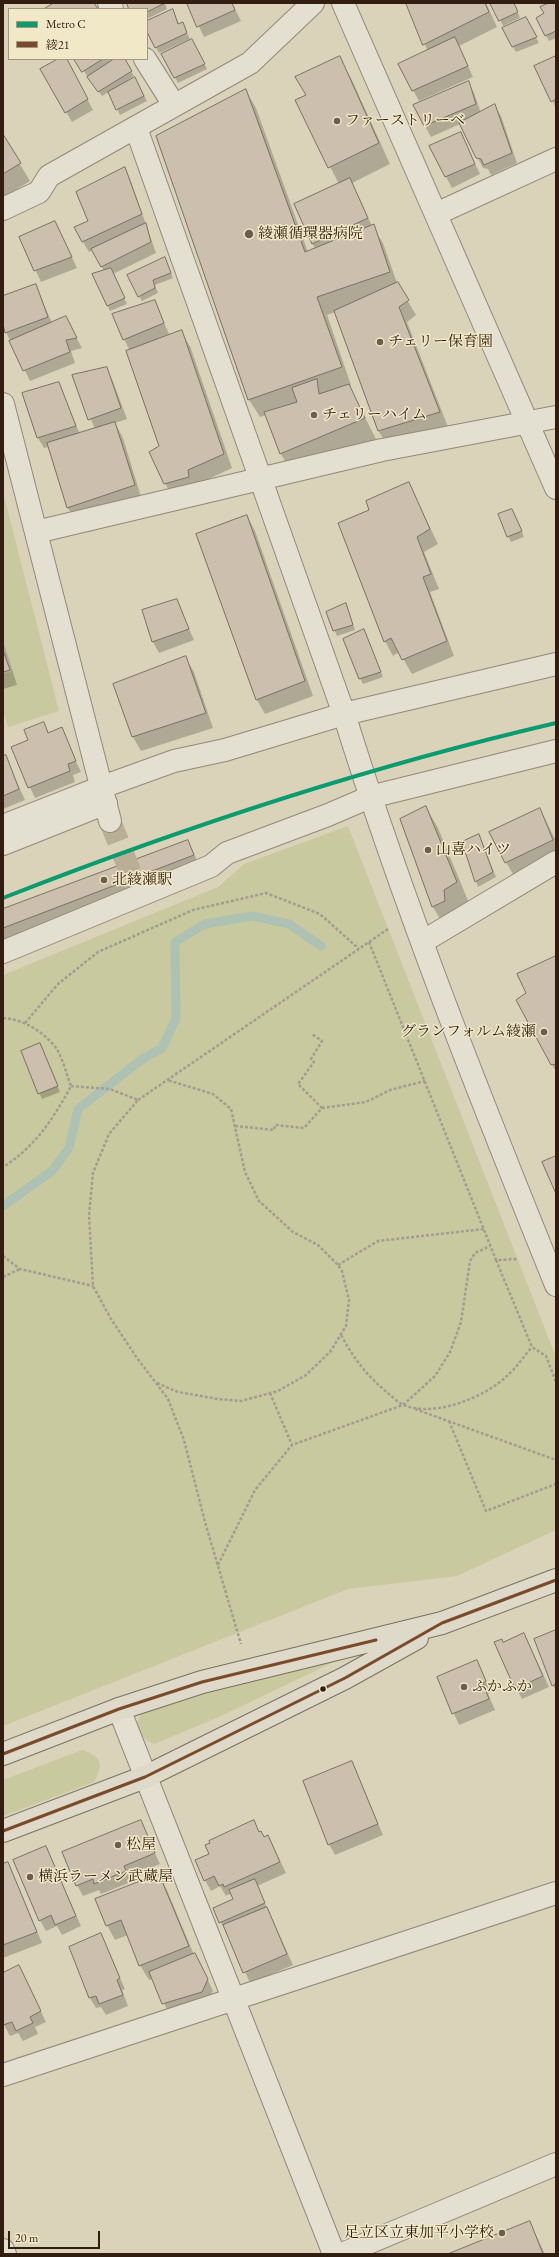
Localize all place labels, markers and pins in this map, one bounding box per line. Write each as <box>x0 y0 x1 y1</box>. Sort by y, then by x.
place label: ファーストリーベ <box>345 112 465 130</box>
marker: ファーストリーベ <box>332 116 342 126</box>
place label: 綾瀬循環器病院 <box>258 225 363 243</box>
marker: 綾瀬循環器病院 <box>243 228 255 240</box>
place label: チェリー保育園 <box>388 333 493 351</box>
marker: チェリー保育園 <box>375 337 385 347</box>
place label: チェリーハイム <box>322 406 427 424</box>
marker: チェリーハイム <box>309 410 319 420</box>
place label: 山喜ハイツ <box>436 841 511 859</box>
marker: 山喜ハイツ <box>423 845 433 855</box>
place label: 北綾瀬駅 <box>112 871 172 889</box>
marker: 北綾瀬駅 <box>99 875 109 885</box>
place label: グランフォルム綾瀬 <box>401 1023 536 1041</box>
marker: グランフォルム綾瀬 <box>539 1027 549 1037</box>
place label: ふかふか <box>472 1678 532 1696</box>
marker: ふかふか <box>459 1682 469 1692</box>
unlabelled marker <box>318 1684 328 1694</box>
place label: 松屋 <box>126 1836 156 1854</box>
marker: 松屋 <box>113 1840 123 1850</box>
place label: 横浜ラーメン武蔵屋 <box>38 1868 173 1886</box>
marker: 横浜ラーメン武蔵屋 <box>25 1872 35 1882</box>
place label: 足立区立東加平小学校 <box>344 2224 494 2242</box>
marker: 足立区立東加平小学校 <box>497 2228 507 2238</box>

